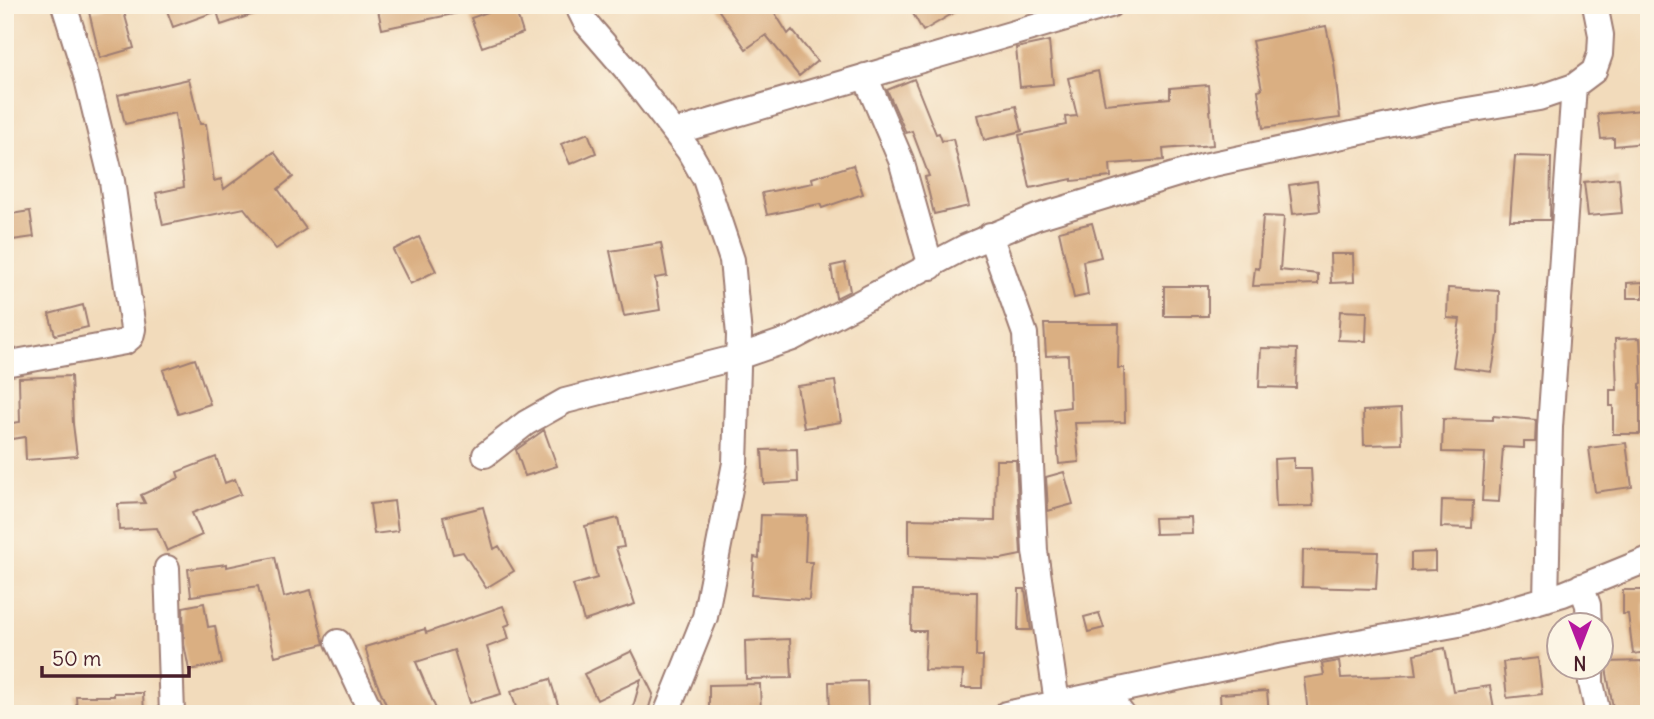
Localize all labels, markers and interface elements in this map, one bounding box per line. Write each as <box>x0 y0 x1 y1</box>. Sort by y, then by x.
north arrow <box>1546 610 1616 680</box>
scale bar <box>42 635 189 679</box>
text: 50 m <box>52 645 101 672</box>
text: N <box>1573 651 1587 675</box>

